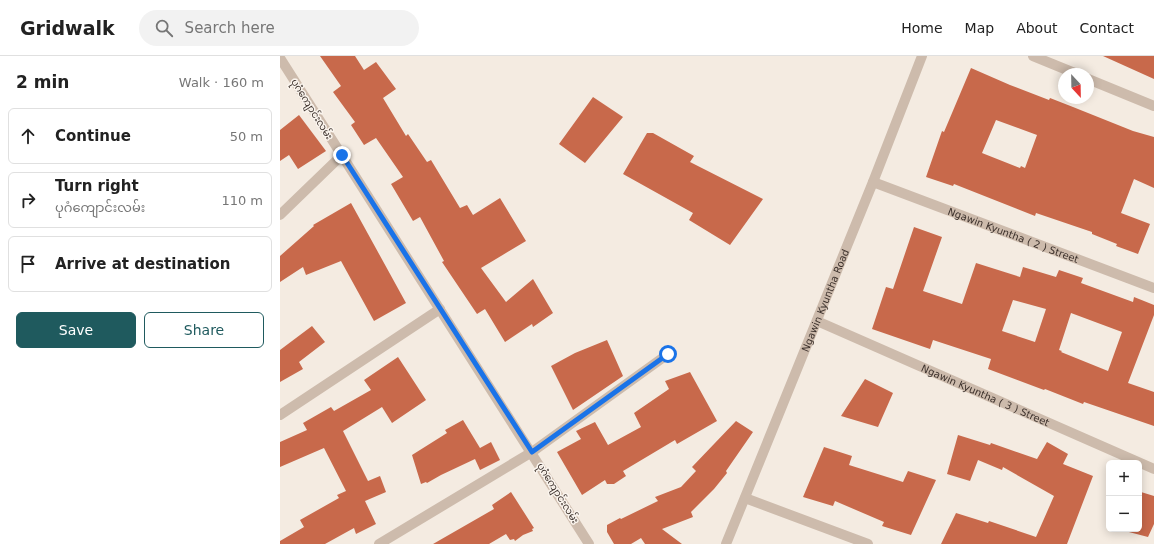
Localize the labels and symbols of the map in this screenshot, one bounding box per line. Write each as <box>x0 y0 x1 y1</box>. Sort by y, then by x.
north arrow <box>1058 68 1094 104</box>
street label: ပုဂံကျောင်းလမ်း <box>286 76 337 143</box>
route end <box>333 146 351 164</box>
street label: Ngawin Kyuntha ( 2 ) Street <box>947 205 1080 265</box>
street label: Ngawin Kyuntha Road <box>799 247 851 353</box>
route start <box>659 345 677 363</box>
street label: Ngawin Kyuntha ( 3 ) Street <box>920 362 1051 428</box>
street label: ပုဂံကျောင်းလမ်း <box>532 460 583 527</box>

